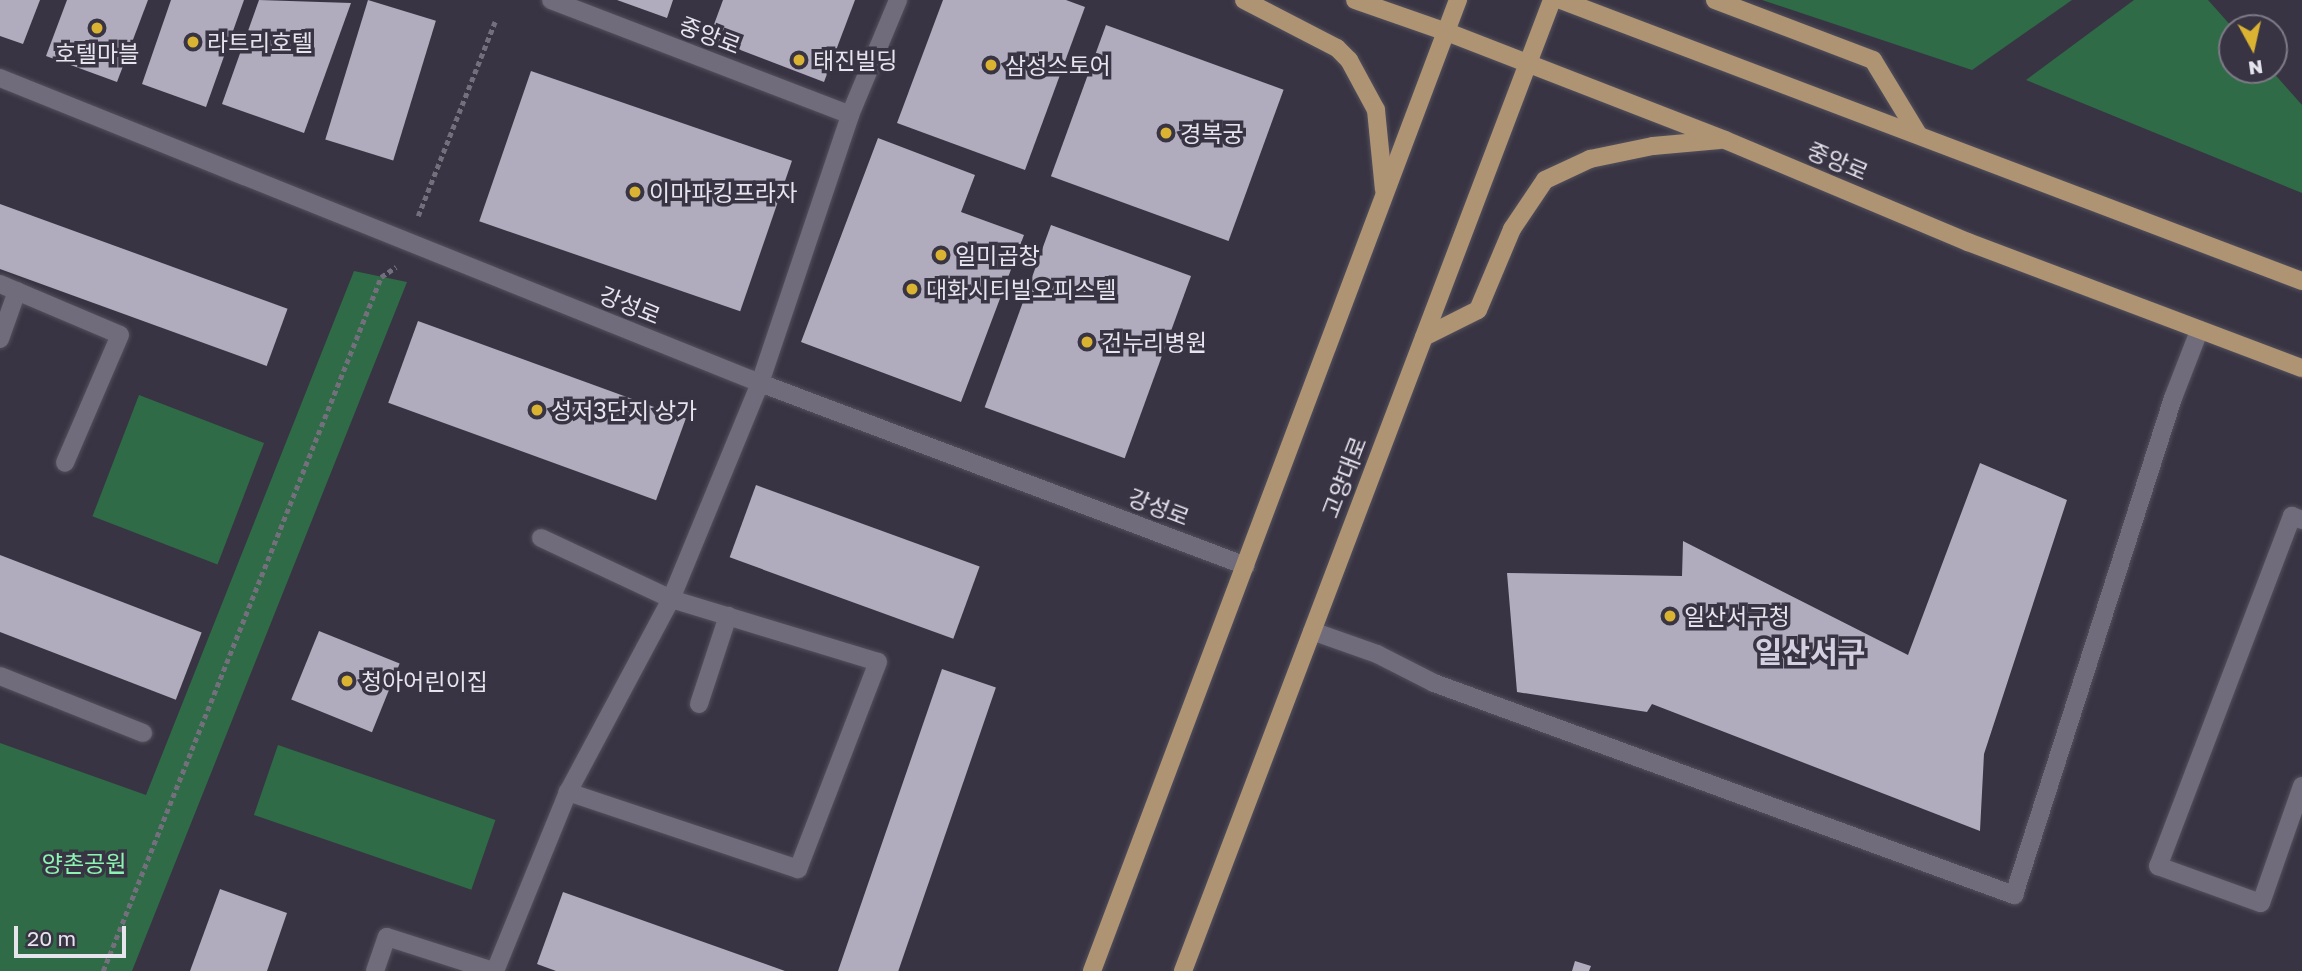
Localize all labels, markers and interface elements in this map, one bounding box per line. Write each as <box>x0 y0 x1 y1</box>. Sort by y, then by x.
street label: 중앙로 <box>675 11 745 59</box>
north arrow <box>2218 14 2288 84</box>
marker: 호텔마블 <box>89 20 105 36</box>
place label: 라트리호텔 <box>207 28 313 56</box>
marker: 라트리호텔 <box>185 34 201 50</box>
place label: 호텔마블 <box>55 39 139 67</box>
place label: 태진빌딩 <box>813 46 898 74</box>
place label: 삼성스토어 <box>1005 51 1111 79</box>
marker: 태진빌딩 <box>791 52 807 68</box>
text: N <box>2247 56 2264 81</box>
marker: 삼성스토어 <box>983 57 999 73</box>
place label: 경복궁 <box>1180 119 1243 147</box>
marker: 경복궁 <box>1158 125 1174 141</box>
street label: 중앙로 <box>1803 136 1873 186</box>
place label: 이마파킹프라자 <box>649 178 797 206</box>
marker: 이마파킹프라자 <box>627 184 643 200</box>
place label: 일미곱창 <box>955 241 1040 269</box>
marker: 일미곱창 <box>933 247 949 263</box>
place label: 대화시티빌오피스텔 <box>926 275 1116 303</box>
street label: 강성로 <box>595 280 665 330</box>
marker: 대화시티빌오피스텔 <box>904 281 920 297</box>
place label: 건누리병원 <box>1101 328 1207 356</box>
marker: 건누리병원 <box>1079 334 1095 350</box>
place label: 성저3단지 상가 <box>551 396 697 424</box>
marker: 성저3단지 상가 <box>529 402 545 418</box>
street label: 고양대로 <box>1316 433 1372 521</box>
street label: 강성로 <box>1124 483 1194 531</box>
place label: 일산서구청 <box>1684 602 1790 630</box>
marker: 일산서구청 <box>1662 608 1678 624</box>
district label: 일산서구 <box>1755 634 1865 670</box>
place label: 청아어린이집 <box>361 667 488 695</box>
marker: 청아어린이집 <box>339 673 355 689</box>
park label: 양촌공원 <box>42 849 126 877</box>
scale bar <box>18 912 130 956</box>
text: 20 m <box>27 925 76 951</box>

